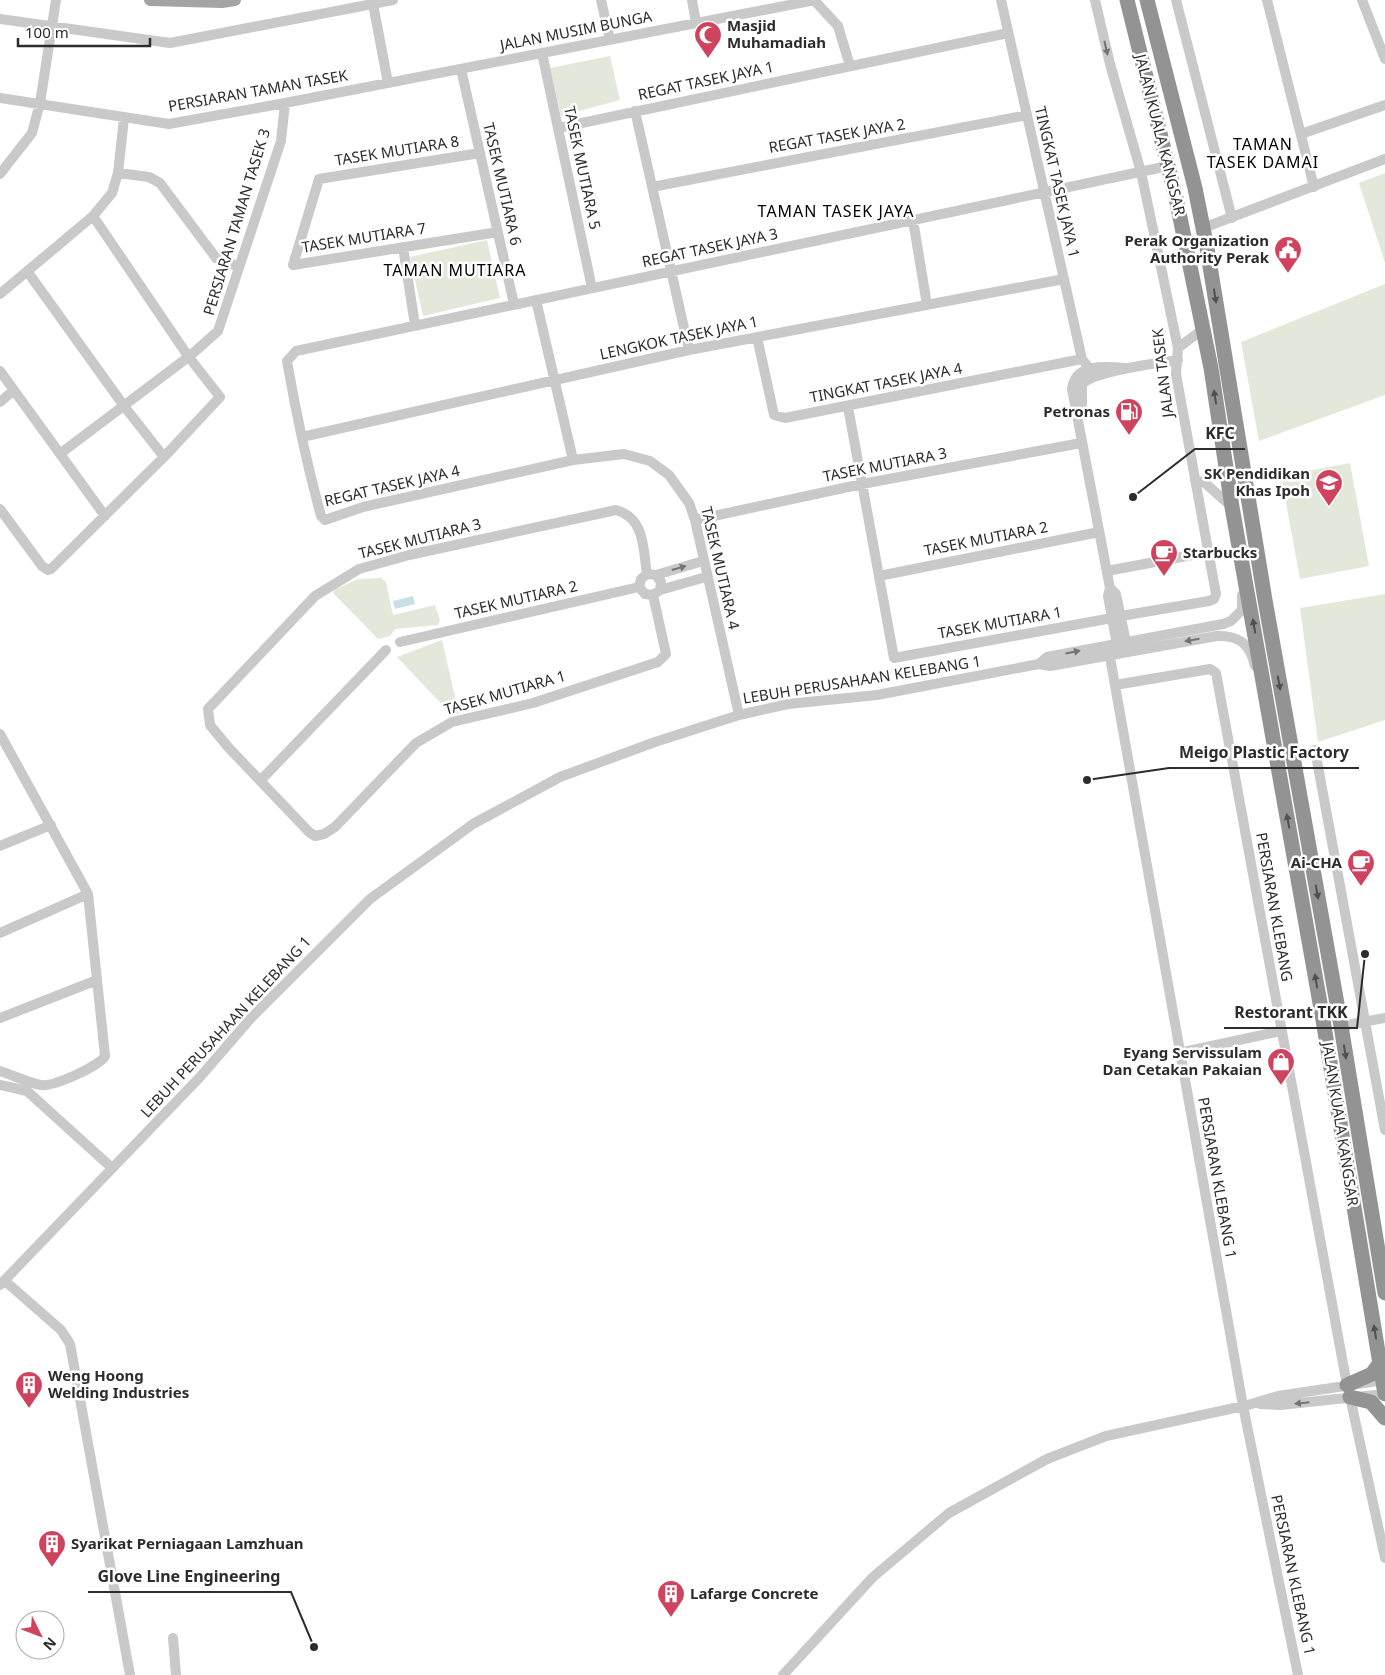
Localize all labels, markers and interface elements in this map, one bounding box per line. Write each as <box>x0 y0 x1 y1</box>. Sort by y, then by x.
street label: JALAN MUSIM BUNGA <box>496 5 654 55</box>
scale bar <box>18 15 150 47</box>
place label: Masjid Muhamadiah <box>727 15 826 52</box>
mosque icon: Masjid Muhamadiah <box>693 20 723 59</box>
text: 100 m <box>25 22 69 42</box>
one-way arrow <box>1102 40 1110 55</box>
street label: JALAN KUALA KANGSAR <box>1131 50 1191 218</box>
street label: REGAT TASEK JAYA 1 <box>636 56 776 104</box>
street label: PERSIARAN TAMAN TASEK <box>166 64 350 116</box>
street label: TASEK MUTIARA 5 <box>560 104 606 231</box>
street label: TINGKAT TASEK JAYA 1 <box>1031 104 1085 259</box>
street label: REGAT TASEK JAYA 2 <box>767 113 907 157</box>
street label: TASEK MUTIARA 6 <box>479 120 527 247</box>
street label: PERSIARAN TAMAN TASEK 3 <box>198 126 274 318</box>
street label: TASEK MUTIARA 8 <box>333 130 460 170</box>
district label: TAMAN TASEK DAMAI <box>1207 133 1319 173</box>
district label: TAMAN TASEK JAYA <box>758 200 914 222</box>
street label: TASEK MUTIARA 7 <box>300 217 427 257</box>
street label: REGAT TASEK JAYA 3 <box>640 223 780 271</box>
place label: Perak Organization Authority Perak <box>1125 230 1270 267</box>
public building icon: Perak Organization Authority Perak <box>1273 235 1303 274</box>
district label: TAMAN MUTIARA <box>384 259 526 281</box>
one-way arrow <box>1211 289 1219 305</box>
street label: LENGKOK TASEK JAYA 1 <box>598 310 760 364</box>
street label: JALAN TASEK <box>1147 327 1178 421</box>
street label: TINGKAT TASEK JAYA 4 <box>808 357 964 407</box>
one-way arrow <box>1211 389 1219 405</box>
fuel station icon: Petronas <box>1114 397 1144 436</box>
place label: Petronas <box>1043 401 1110 421</box>
callout: KFC <box>1195 418 1245 449</box>
text: KFC <box>1205 422 1235 444</box>
street label: TASEK MUTIARA 3 <box>821 442 948 486</box>
street label: REGAT TASEK JAYA 4 <box>322 460 462 510</box>
place label: SK Pendidikan Khas Ipoh <box>1204 463 1310 500</box>
school or university icon: SK Pendidikan Khas Ipoh <box>1314 468 1344 507</box>
street label: TASEK MUTIARA 4 <box>697 504 745 632</box>
street label: TASEK MUTIARA 3 <box>356 513 483 563</box>
street label: TASEK MUTIARA 2 <box>922 516 1049 560</box>
cafe icon: Starbucks <box>1149 538 1179 577</box>
place label: Starbucks <box>1183 542 1257 562</box>
one-way arrow <box>672 564 687 572</box>
street label: TASEK MUTIARA 2 <box>452 575 579 623</box>
street label: TASEK MUTIARA 1 <box>936 601 1063 643</box>
one-way arrow <box>1249 618 1257 634</box>
one-way arrow <box>1184 637 1200 645</box>
one-way arrow <box>1065 648 1081 656</box>
street label: LEBUH PERUSAHAAN KELEBANG 1 <box>741 650 982 708</box>
street label: TASEK MUTIARA 1 <box>442 665 568 719</box>
one-way arrow <box>1275 675 1283 691</box>
callout: Meigo Plastic Factory <box>1169 737 1359 768</box>
text: Meigo Plastic Factory <box>1179 741 1350 763</box>
one-way arrow <box>1284 812 1292 828</box>
street label: PERSIARAN KLEBANG <box>1252 831 1298 983</box>
cafe icon: Ai-CHA <box>1346 848 1376 887</box>
place label: Ai-CHA <box>1291 852 1343 872</box>
one-way arrow <box>1313 884 1321 900</box>
street label: LEBUH PERUSAHAAN KELEBANG 1 <box>136 931 315 1121</box>
one-way arrow <box>1312 972 1320 988</box>
callout: Restorant TKK <box>1224 997 1357 1028</box>
text: Restorant TKK <box>1234 1001 1348 1023</box>
street label: JALAN KUALA KANGSAR <box>1318 1038 1364 1208</box>
place label: Eyang Servissulam Dan Cetakan Pakaian <box>1103 1042 1262 1079</box>
one-way arrow <box>1342 1044 1350 1060</box>
shop icon: Eyang Servissulam Dan Cetakan Pakaian <box>1266 1047 1296 1086</box>
street label: PERSIARAN KLEBANG 1 <box>1194 1096 1242 1260</box>
one-way arrow <box>1370 1324 1378 1340</box>
place label: Weng Hoong Welding Industries <box>48 1365 189 1402</box>
building icon: Weng Hoong Welding Industries <box>14 1370 44 1409</box>
one-way arrow <box>1294 1399 1310 1407</box>
street label: PERSIARAN KLEBANG 1 <box>1267 1493 1321 1657</box>
building icon: Syarikat Perniagaan Lamzhuan <box>37 1529 67 1568</box>
place label: Syarikat Perniagaan Lamzhuan <box>71 1533 304 1553</box>
callout: Glove Line Engineering <box>88 1561 291 1592</box>
text: Glove Line Engineering <box>98 1565 280 1587</box>
building icon: Lafarge Concrete <box>656 1579 686 1618</box>
place label: Lafarge Concrete <box>690 1583 818 1603</box>
north arrow <box>15 1610 65 1660</box>
text: N <box>39 1633 61 1655</box>

